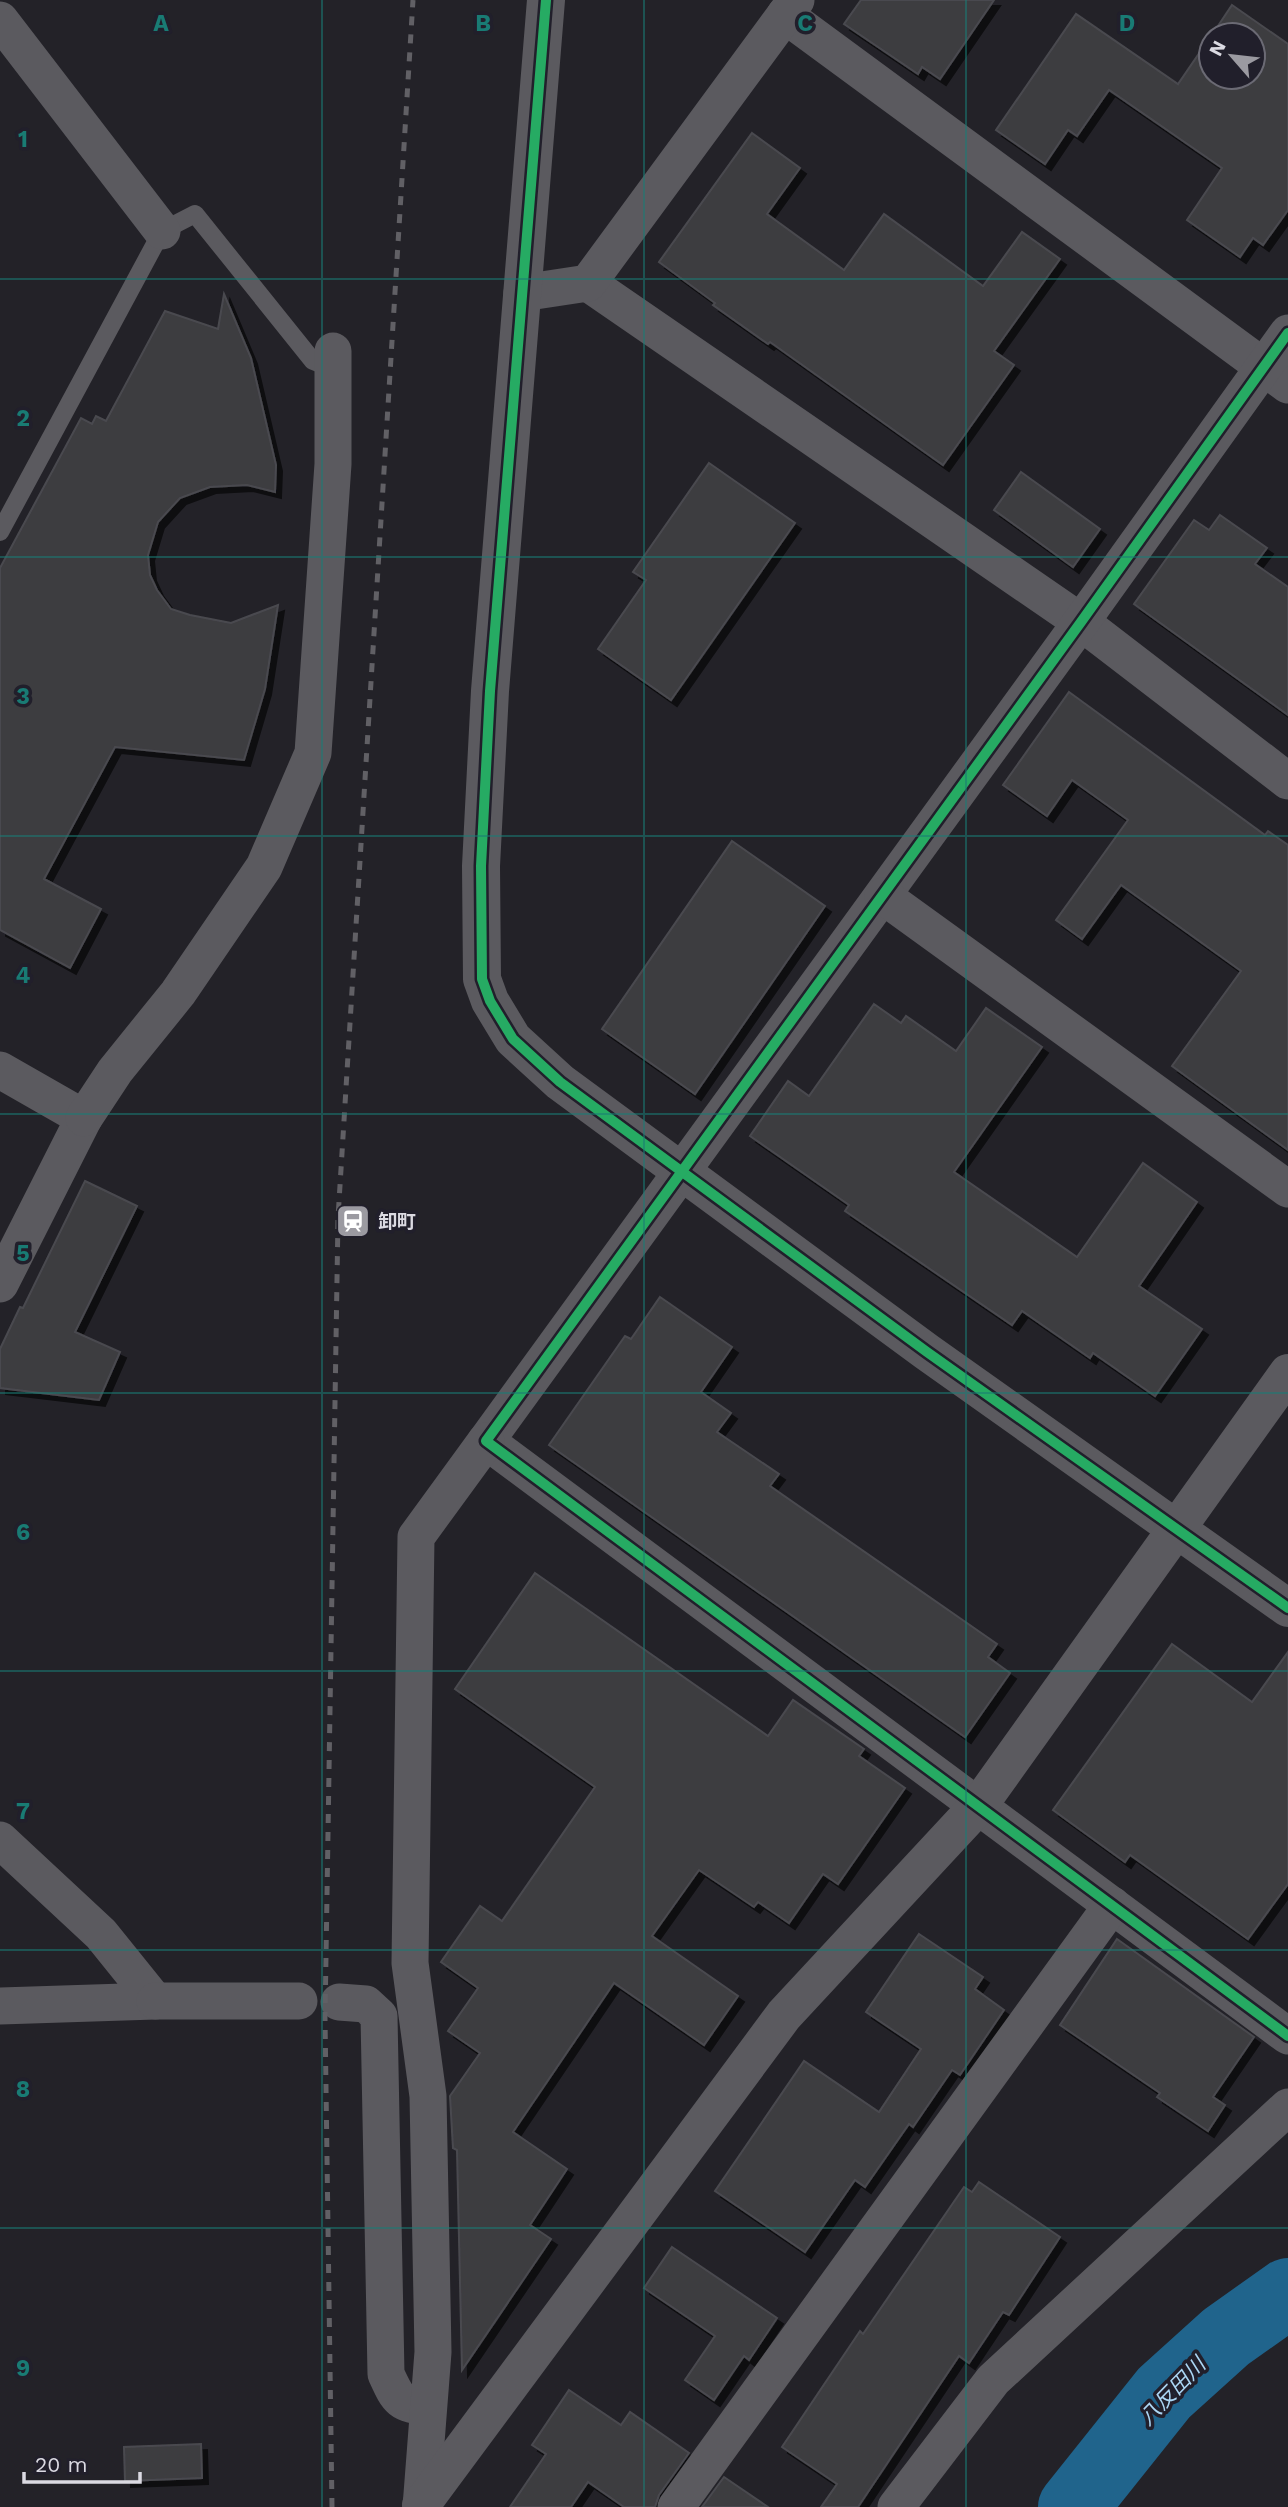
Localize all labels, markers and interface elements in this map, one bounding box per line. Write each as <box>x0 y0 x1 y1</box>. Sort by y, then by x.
text: A <box>153 10 169 37</box>
text: B <box>475 10 491 37</box>
text: C <box>797 10 813 37</box>
text: D <box>1119 10 1135 37</box>
north arrow <box>1197 21 1267 91</box>
text: N <box>1204 37 1231 60</box>
text: 1 <box>18 126 28 153</box>
text: 2 <box>16 405 30 432</box>
text: 3 <box>16 683 30 710</box>
text: 4 <box>16 962 31 989</box>
station icon: 卸町 <box>334 1202 372 1240</box>
place label: 卸町 <box>378 1210 416 1233</box>
text: 5 <box>16 1240 30 1267</box>
text: 6 <box>16 1519 30 1546</box>
text: 7 <box>16 1798 30 1825</box>
text: 8 <box>16 2076 30 2103</box>
water label: 八反田川 <box>1134 2351 1212 2430</box>
text: 9 <box>16 2355 30 2382</box>
scale bar <box>24 2440 140 2484</box>
text: 20 m <box>35 2452 87 2477</box>

